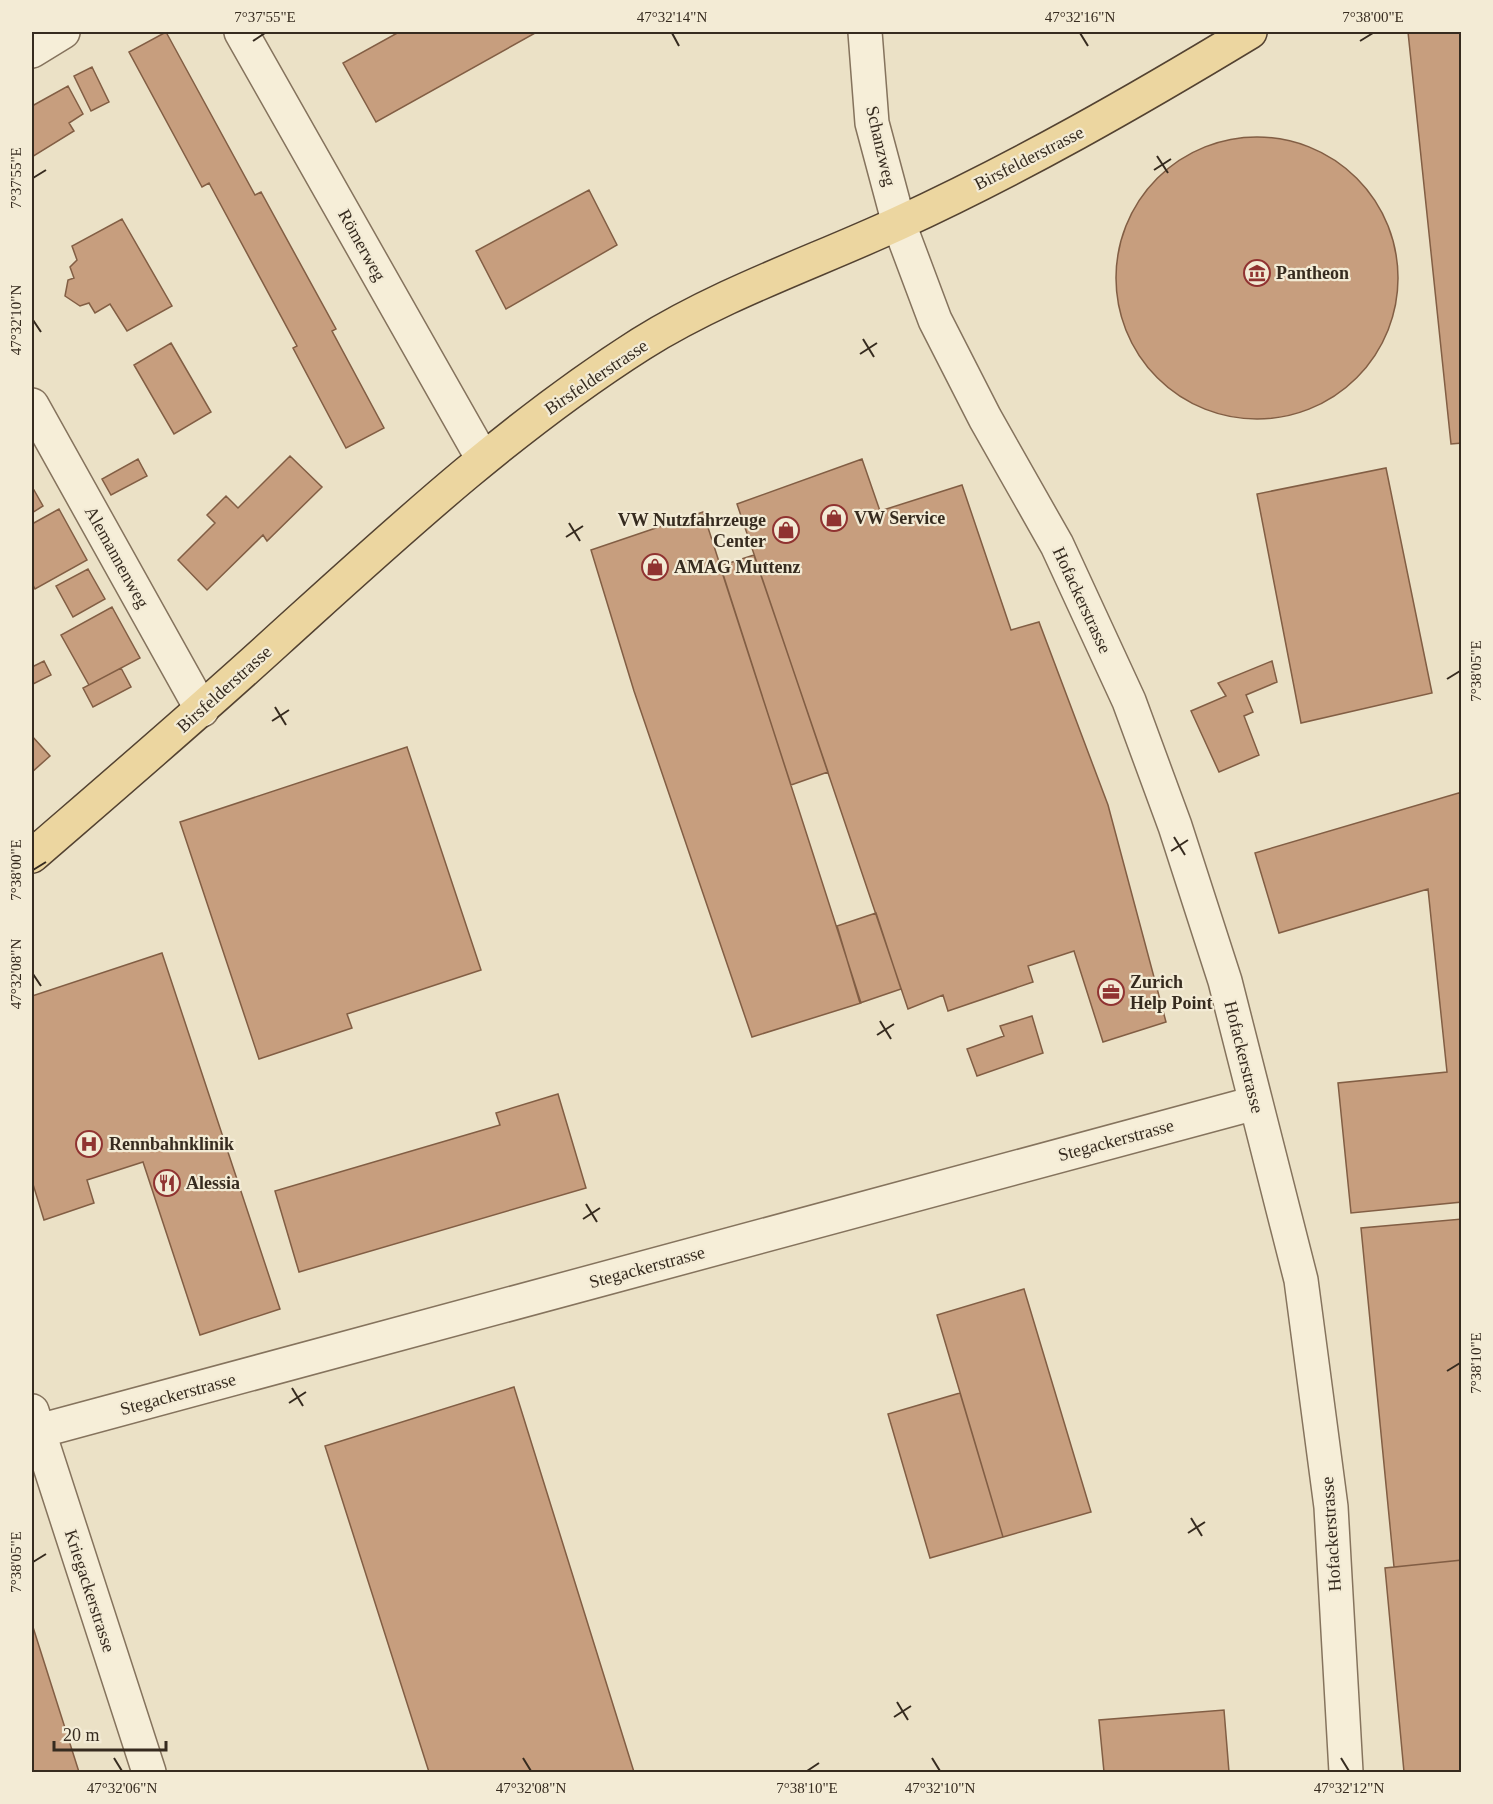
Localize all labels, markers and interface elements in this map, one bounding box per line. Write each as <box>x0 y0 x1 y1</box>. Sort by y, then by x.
text: 7°37'55"E <box>234 9 296 25</box>
text: 47°32'14"N <box>637 9 707 25</box>
text: 47°32'16"N <box>1045 9 1115 25</box>
text: 7°38'00"E <box>1342 9 1404 25</box>
street label: Schanzweg <box>862 104 900 188</box>
street label: Birsfelderstrasse <box>971 122 1087 194</box>
text: 7°37'55"E <box>8 147 24 209</box>
street label: Römerweg <box>334 206 390 284</box>
museum icon: Pantheon <box>1242 258 1272 288</box>
place label: Pantheon <box>1276 263 1349 283</box>
text: 47°32'10"N <box>8 285 24 355</box>
street label: Birsfelderstrasse <box>541 335 651 419</box>
street label: Alemannenweg <box>81 503 153 611</box>
shop icon: VW Service <box>819 503 849 533</box>
place label: VW Service <box>854 508 945 528</box>
place label: VW Nutzfahrzeuge Center <box>618 510 766 551</box>
shop icon: VW Nutzfahrzeuge Center <box>771 515 801 545</box>
street label: Hofackerstrasse <box>1049 544 1115 656</box>
shop icon: AMAG Muttenz <box>640 552 670 582</box>
place label: AMAG Muttenz <box>674 557 800 577</box>
text: 7°38'05"E <box>1468 640 1484 702</box>
street label: Birsfelderstrasse <box>173 641 275 737</box>
text: 7°38'00"E <box>8 839 24 901</box>
text: 47°32'08"N <box>8 939 24 1009</box>
place label: Zurich Help Point <box>1130 972 1213 1013</box>
office icon: Zurich Help Point <box>1096 977 1126 1007</box>
street label: Hofackerstrasse <box>1220 999 1268 1115</box>
street label: Stegackerstrasse <box>1056 1115 1176 1165</box>
hospital icon: Rennbahnklinik <box>74 1129 104 1159</box>
place label: Rennbahnklinik <box>109 1134 234 1154</box>
restaurant icon: Alessia <box>152 1168 182 1198</box>
place label: Alessia <box>186 1173 240 1193</box>
street label: Stegackerstrasse <box>587 1242 707 1292</box>
text: 7°38'10"E <box>1468 1332 1484 1394</box>
street label: Stegackerstrasse <box>118 1369 238 1419</box>
street label: Hofackerstrasse <box>1317 1476 1345 1592</box>
street label: Kriegackerstrasse <box>61 1527 119 1655</box>
text: 7°38'05"E <box>8 1531 24 1593</box>
scale bar <box>54 1714 166 1752</box>
text: 20 m <box>63 1725 100 1745</box>
text: 47°32'06"N <box>87 1780 157 1796</box>
text: 47°32'08"N <box>496 1780 566 1796</box>
text: 7°38'10"E <box>776 1780 838 1796</box>
text: 47°32'10"N <box>905 1780 975 1796</box>
text: 47°32'12"N <box>1314 1780 1384 1796</box>

